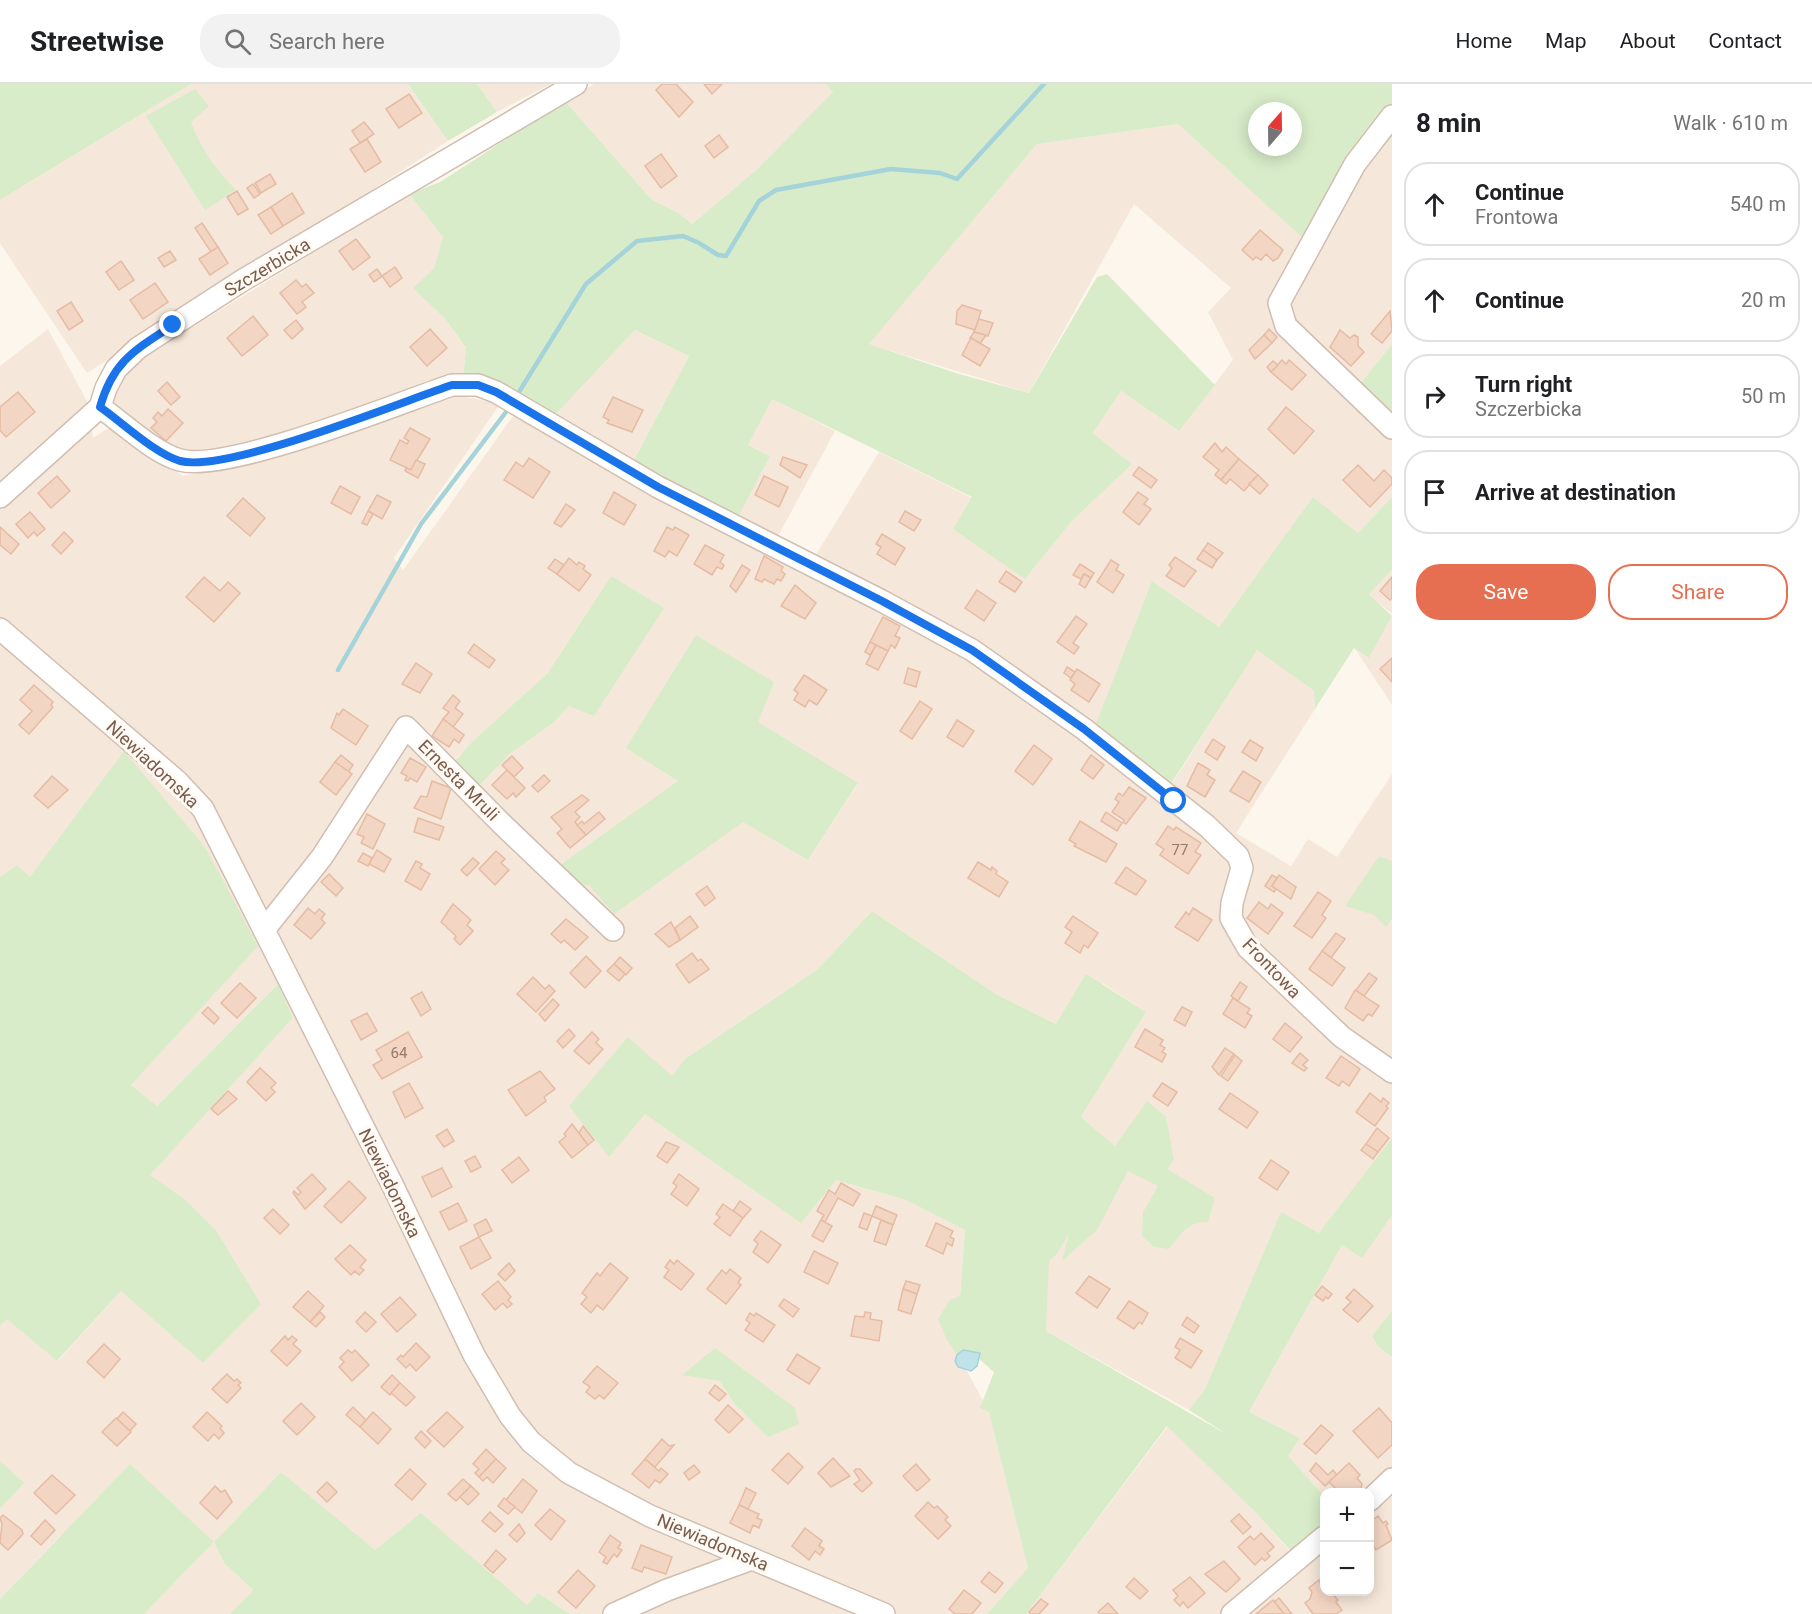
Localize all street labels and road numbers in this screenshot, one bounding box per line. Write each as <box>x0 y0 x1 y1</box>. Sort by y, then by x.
street label: Szczerbicka <box>220 233 314 301</box>
street label: Niewiadomska <box>102 716 204 812</box>
street label: Ernesta Mruli <box>414 735 504 825</box>
street label: Frontowa <box>1238 934 1306 1002</box>
street label: Niewiadomska <box>355 1125 425 1241</box>
street label: Niewiadomska <box>654 1509 772 1575</box>

